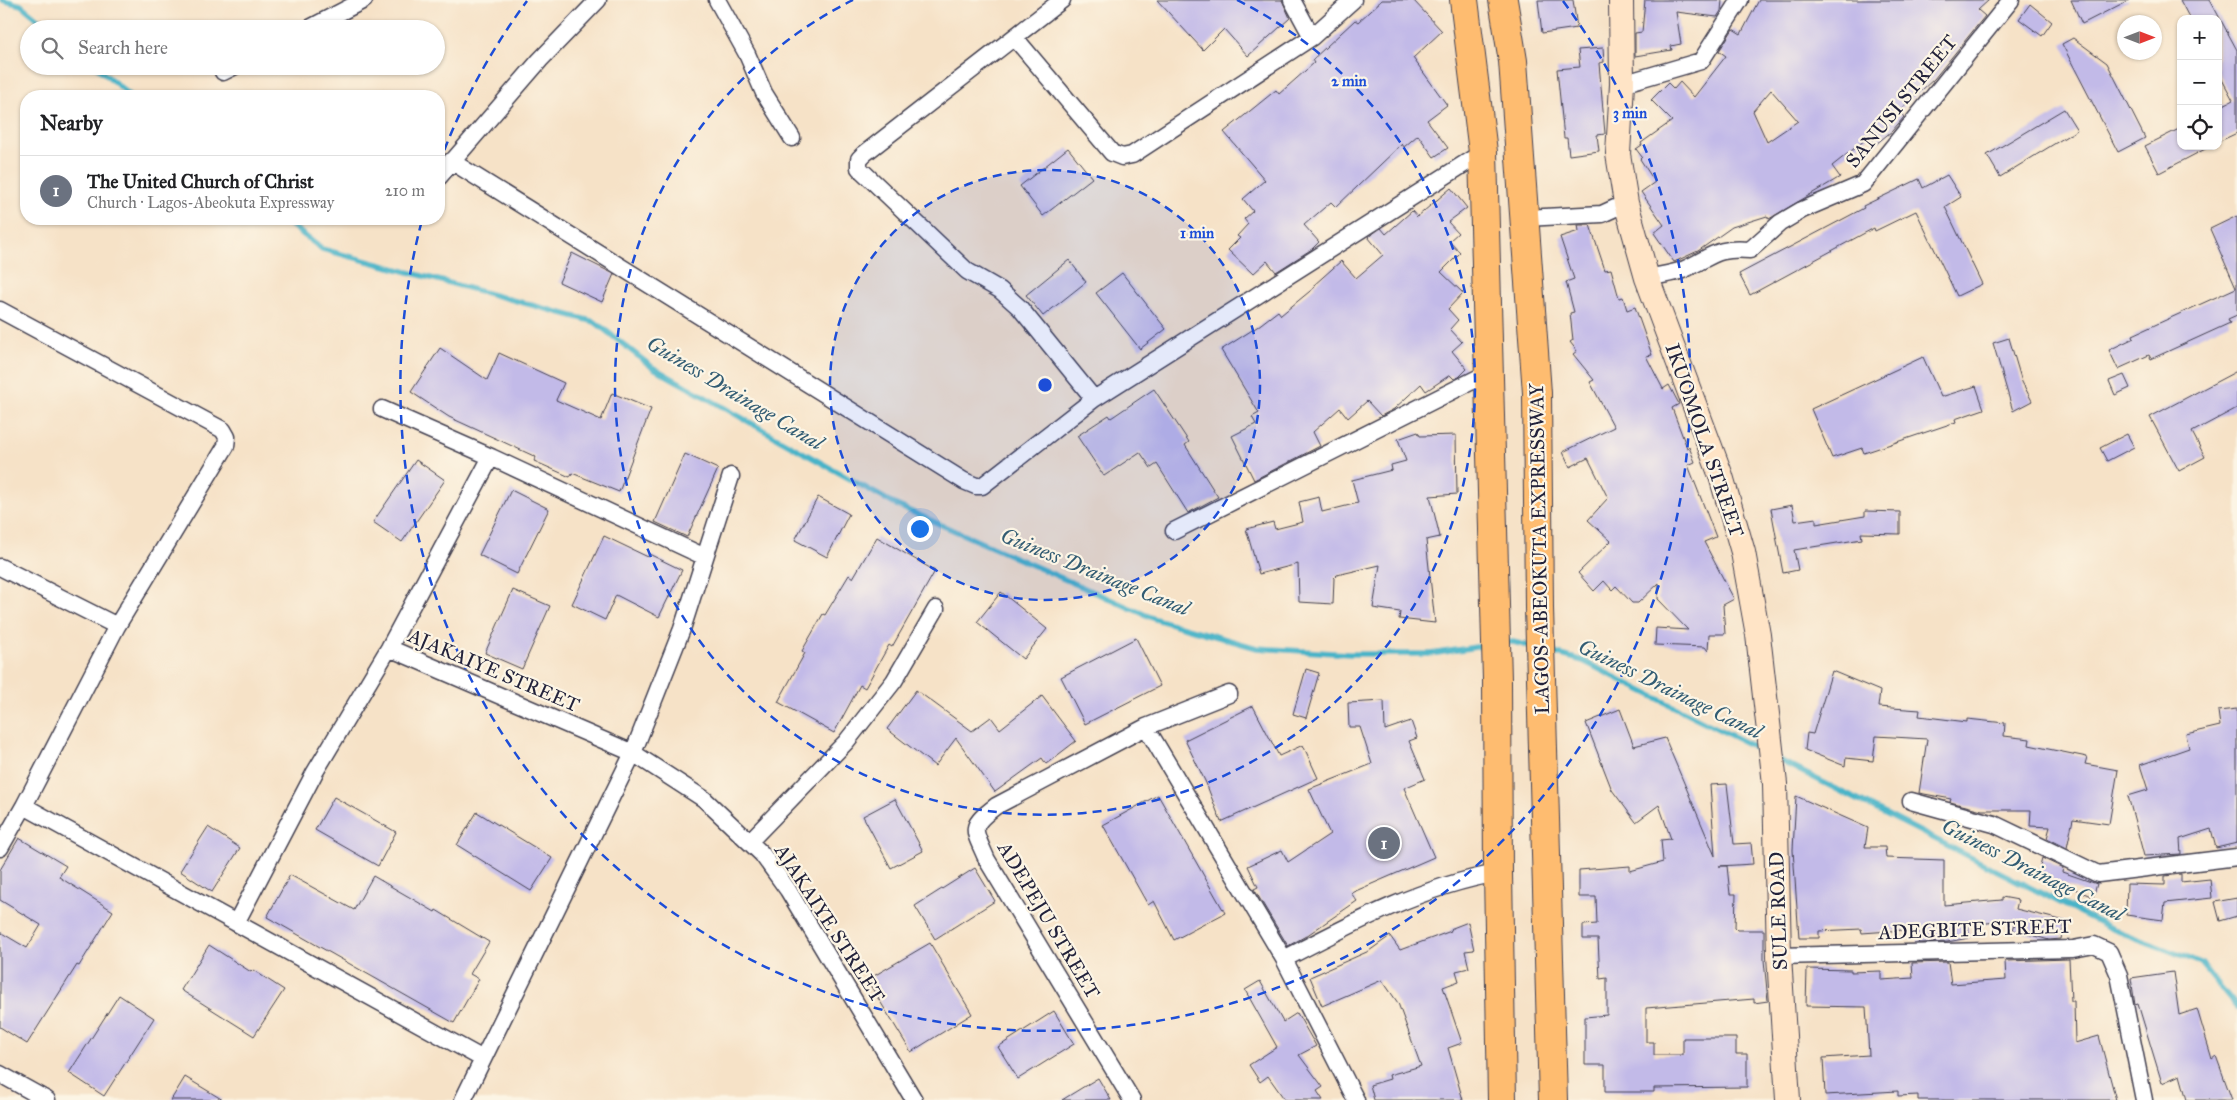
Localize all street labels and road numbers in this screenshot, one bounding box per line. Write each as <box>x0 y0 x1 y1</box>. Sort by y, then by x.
street label: SANUSI STREET <box>1840 30 1962 172</box>
street label: IKUOMOLA STREET <box>1661 340 1750 540</box>
street label: LAGOS-ABEOKUTA EXPRESSWAY <box>1524 382 1554 715</box>
street label: AJAKAIYE STREET <box>403 623 584 718</box>
street label: ADEPEJU STREET <box>991 836 1105 1004</box>
street label: AJAKAIYE STREET <box>769 839 890 1007</box>
street label: SULE ROAD <box>1764 851 1792 971</box>
street label: ADEGBITE STREET <box>1877 914 2072 944</box>

